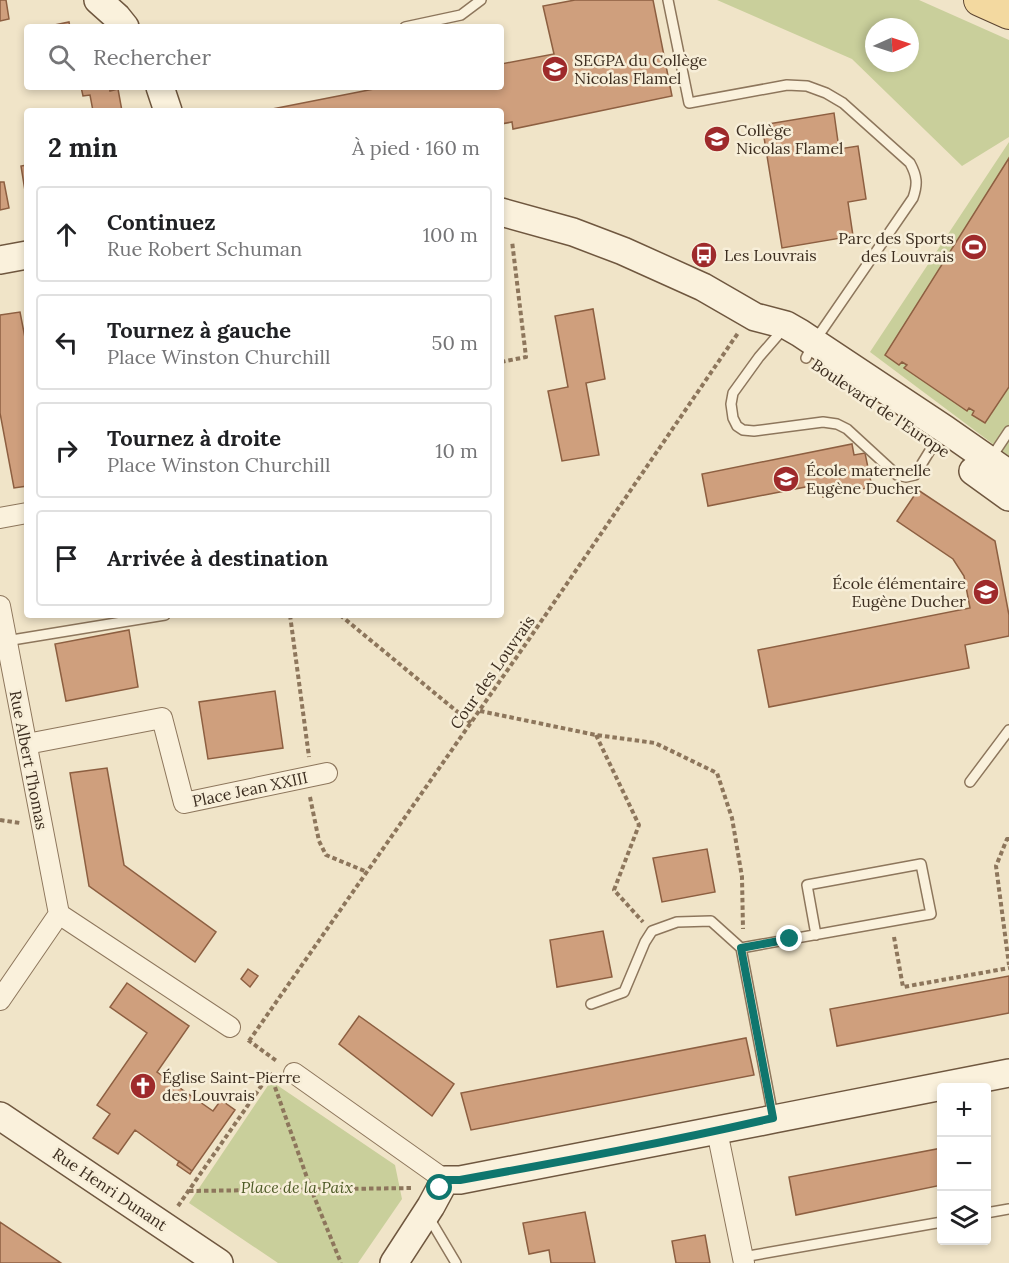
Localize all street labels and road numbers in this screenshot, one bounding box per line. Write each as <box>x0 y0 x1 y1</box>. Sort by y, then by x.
street label: Boulevard de l'Europe <box>808 354 954 462</box>
street label: Cour des Louvrais <box>445 611 539 733</box>
street label: Rue Albert Thomas <box>6 689 52 831</box>
street label: Place Jean XXIII <box>190 767 310 811</box>
street label: Rue Henri Dunant <box>49 1143 172 1235</box>

